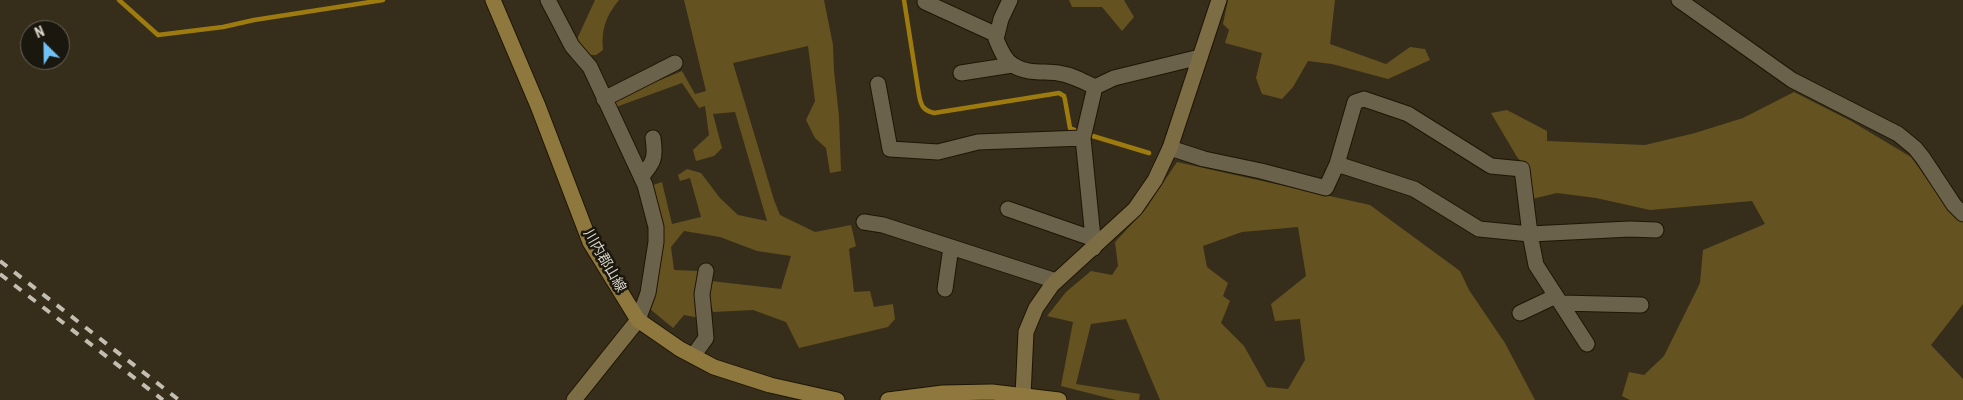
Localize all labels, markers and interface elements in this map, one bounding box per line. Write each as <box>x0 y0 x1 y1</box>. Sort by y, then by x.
north arrow <box>20 20 70 70</box>
text: N <box>32 23 47 41</box>
street label: 川内郡山線 <box>579 226 629 296</box>

